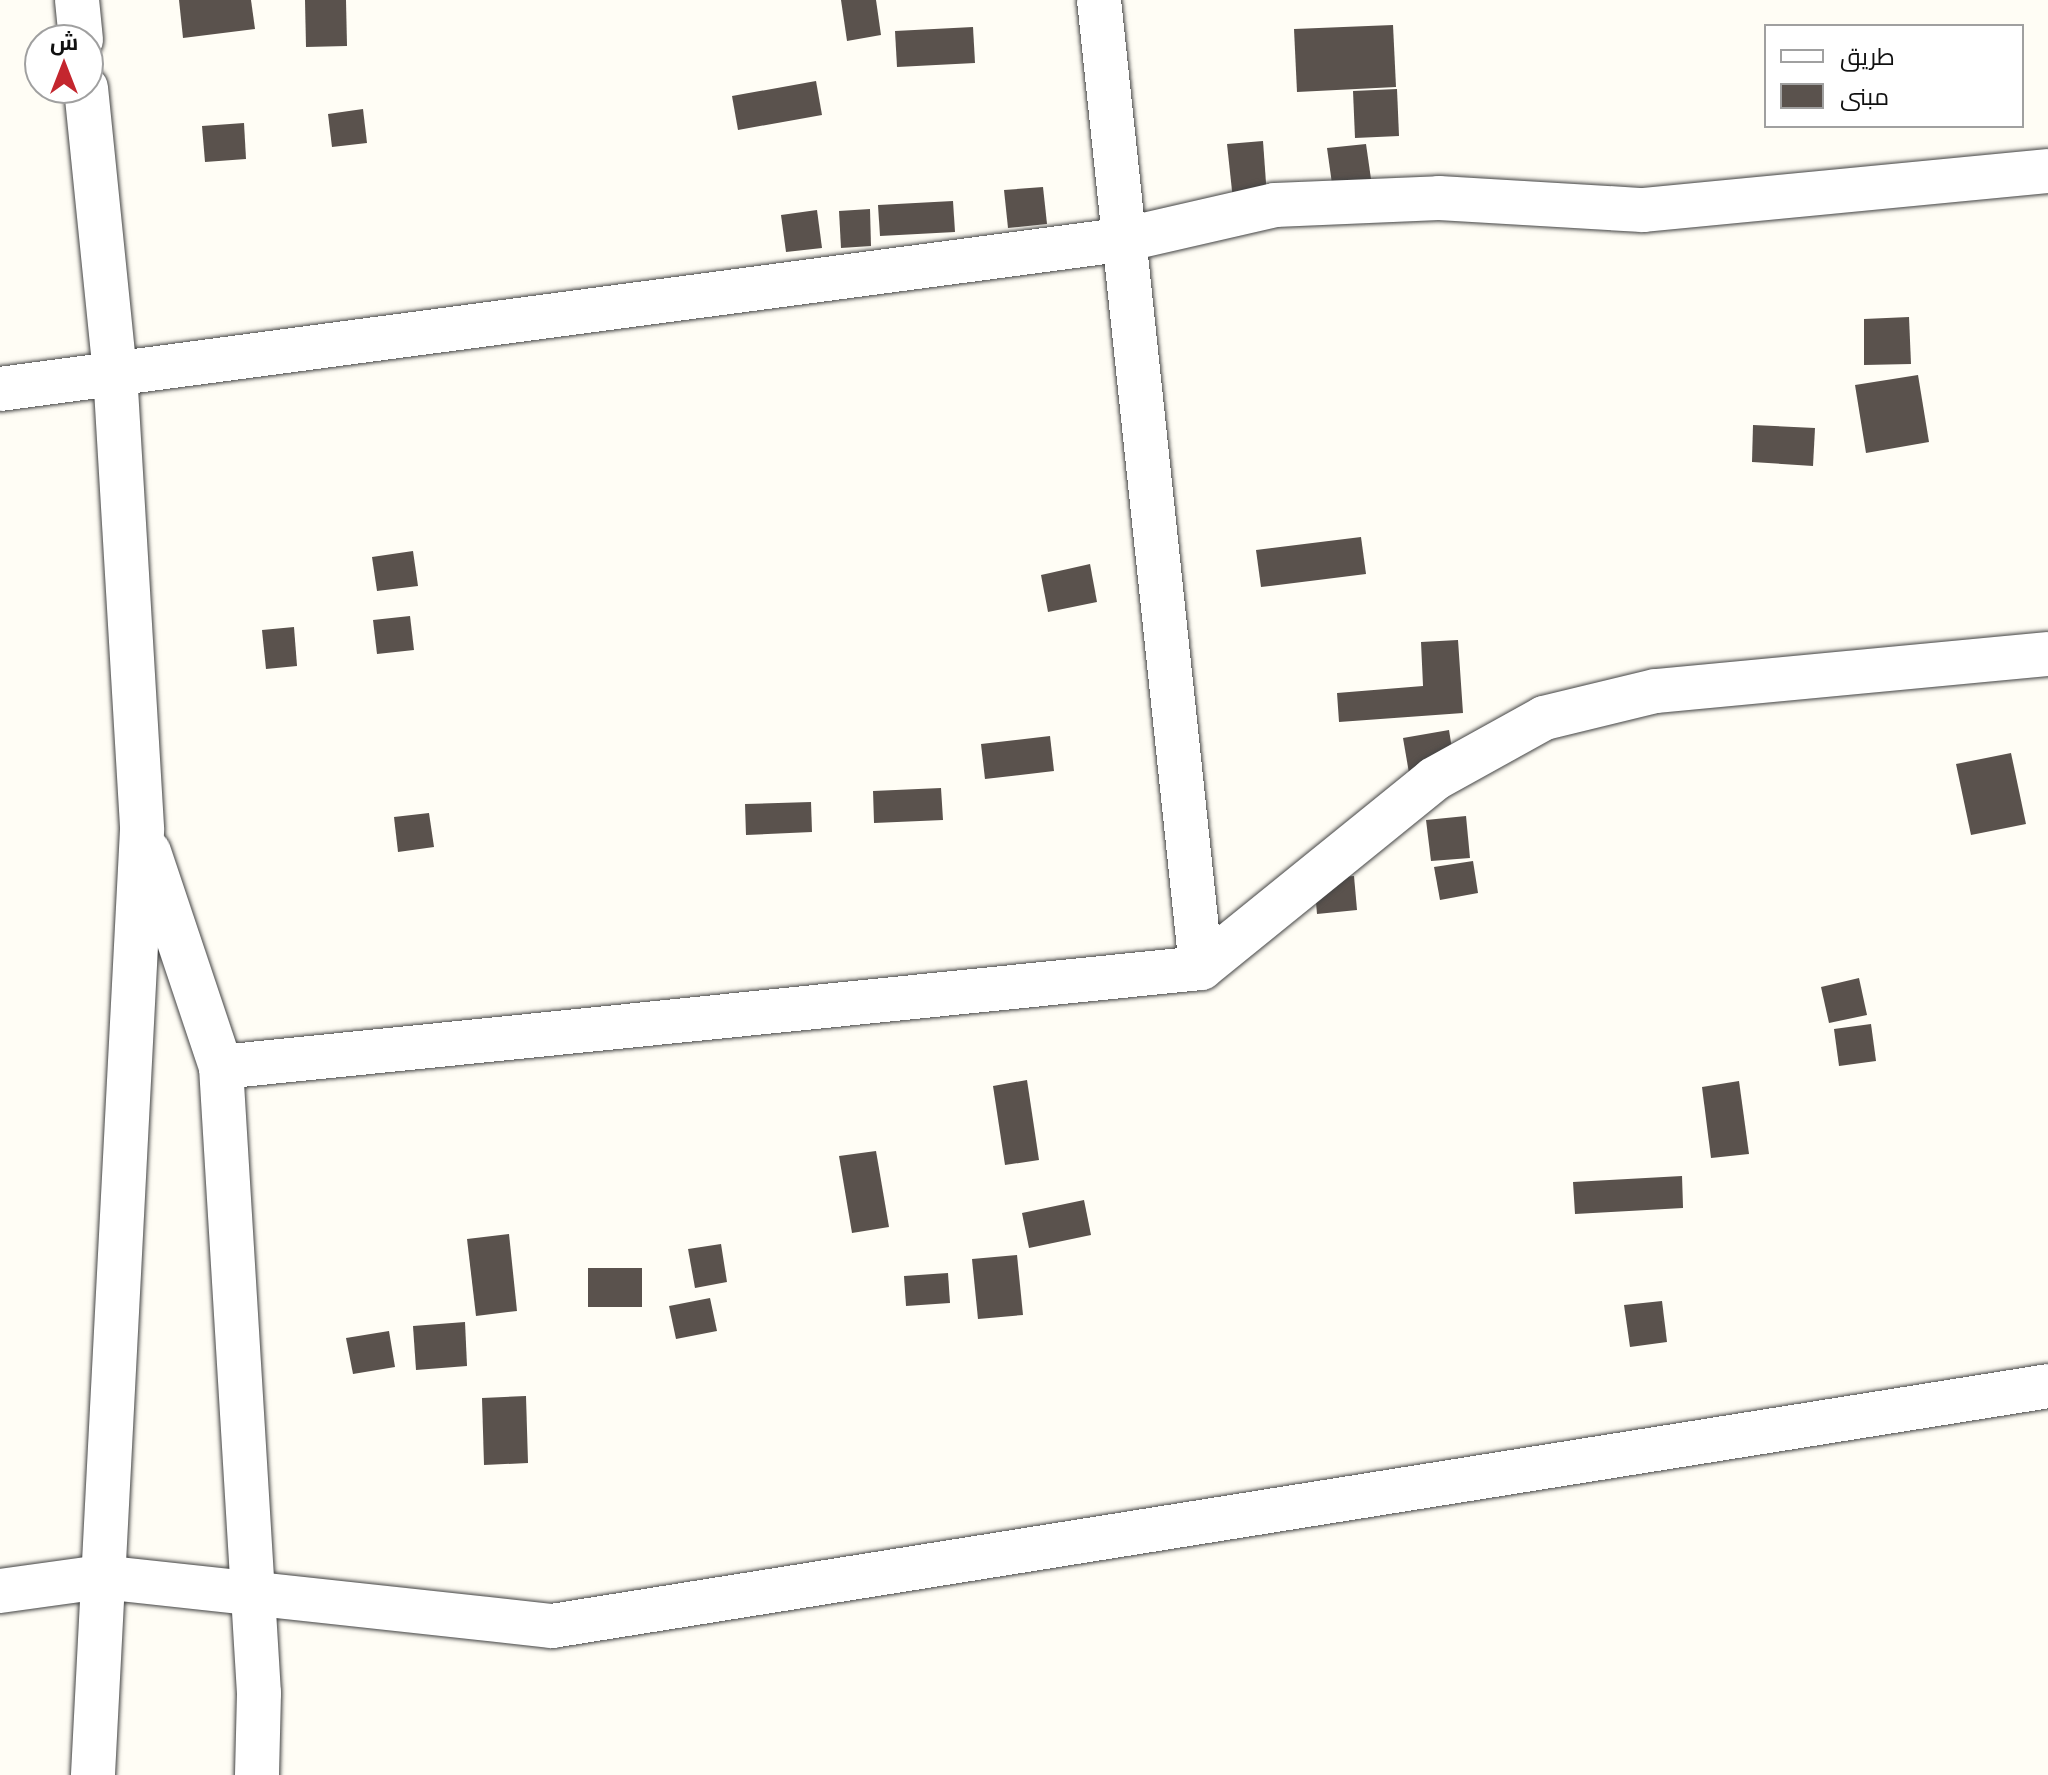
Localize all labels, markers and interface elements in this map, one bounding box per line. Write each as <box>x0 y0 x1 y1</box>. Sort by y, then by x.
north arrow <box>24 24 104 104</box>
legend <box>1764 24 2024 128</box>
text: ش <box>50 28 78 56</box>
text: طريق <box>1840 41 1895 72</box>
text: مبنى <box>1840 81 1889 112</box>

